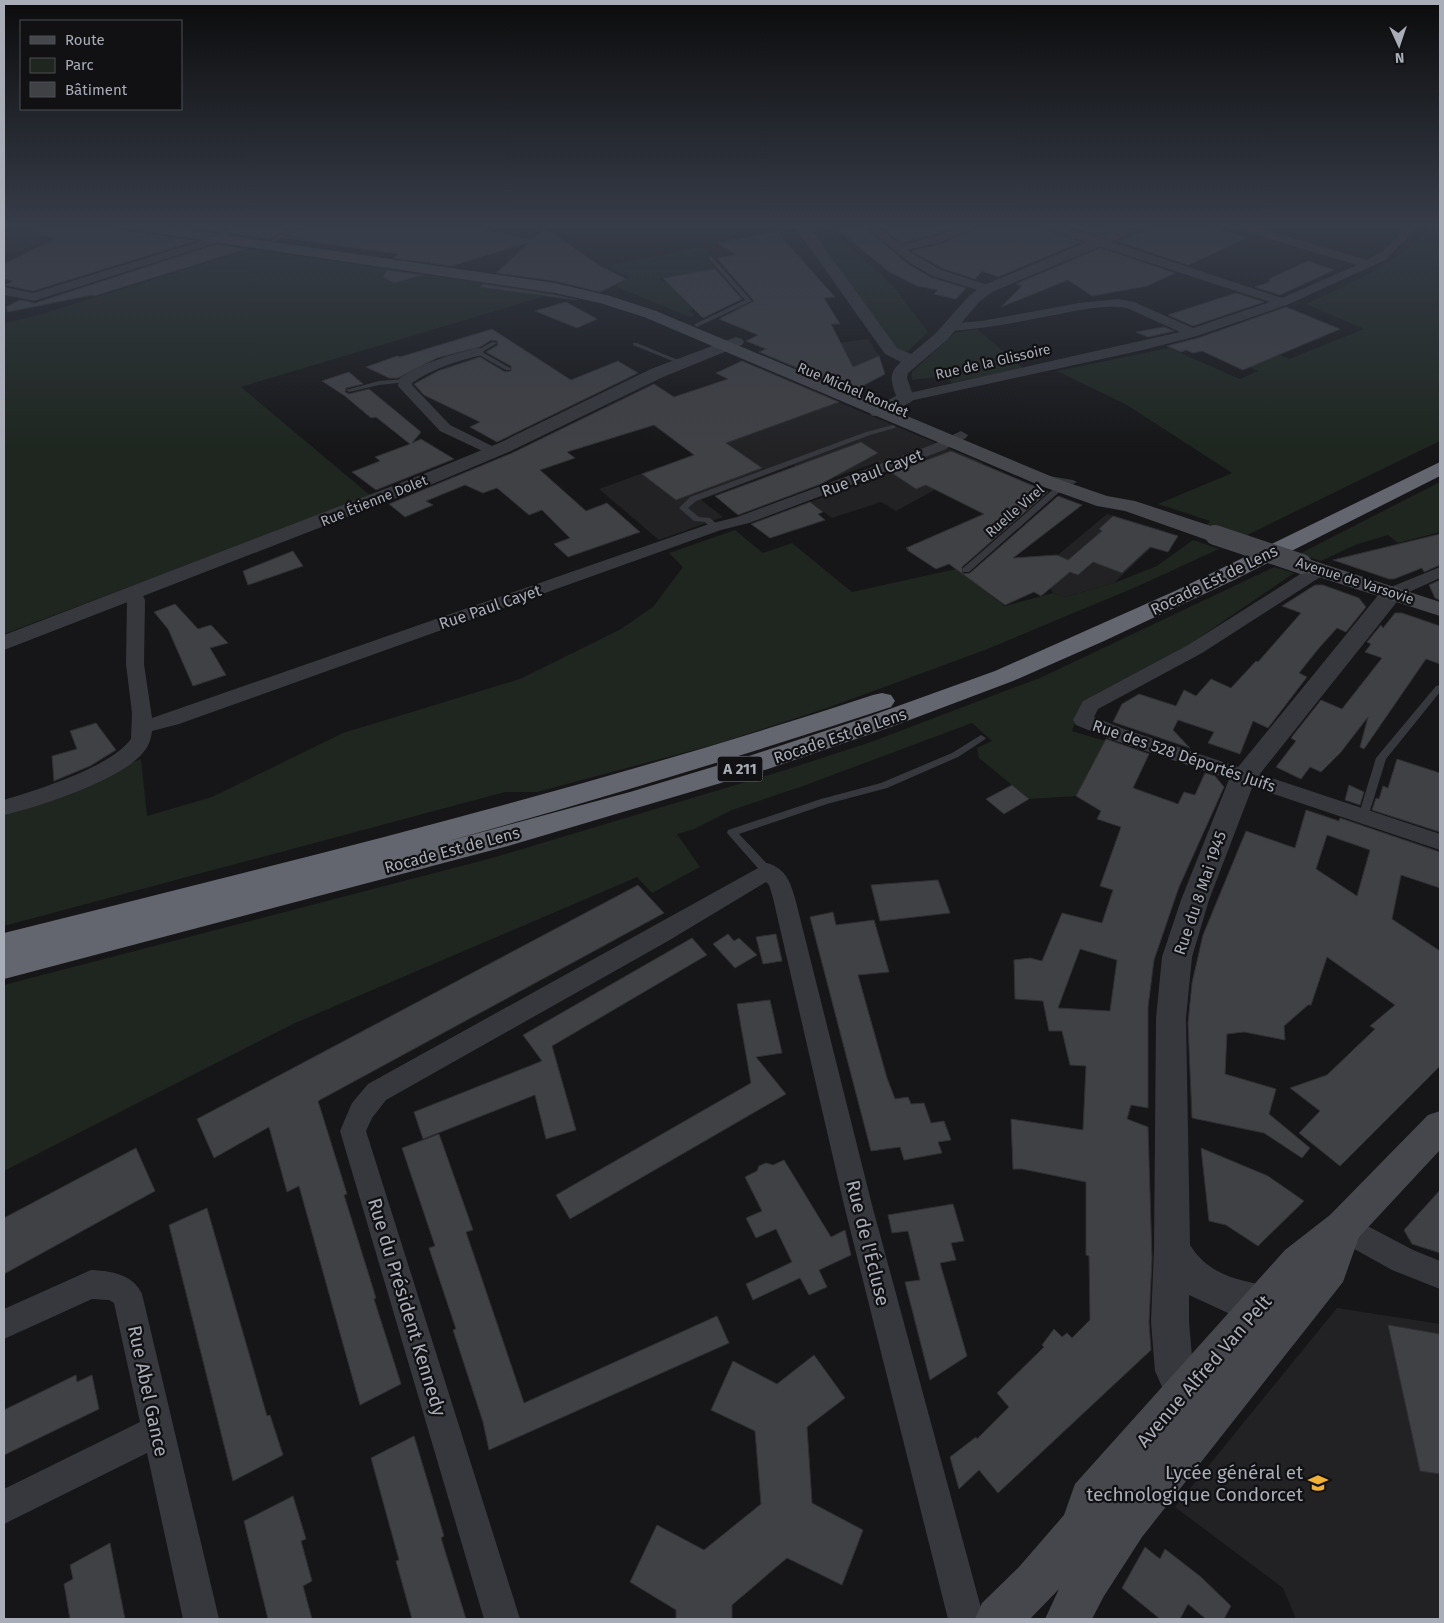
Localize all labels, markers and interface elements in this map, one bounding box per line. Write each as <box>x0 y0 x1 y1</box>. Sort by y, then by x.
legend <box>20 20 182 110</box>
north arrow <box>1374 20 1424 70</box>
text: Route <box>65 31 105 49</box>
text: N <box>1395 49 1405 66</box>
text: Parc <box>65 56 94 74</box>
text: Bâtiment <box>65 81 128 99</box>
street label: Rue de la Glissoire <box>934 340 1052 384</box>
street label: Rue Michel Rondet <box>795 359 912 421</box>
street label: Rue Paul Cayet <box>819 445 925 501</box>
street label: Rue Étienne Dolet <box>318 471 431 530</box>
street label: Ruelle Virel <box>982 481 1048 541</box>
street label: Rocade Est de Lens <box>1147 541 1281 619</box>
street label: Avenue de Varsovie <box>1294 554 1416 608</box>
street label: Rue Paul Cayet <box>436 581 544 633</box>
street label: Rocade Est de Lens <box>771 704 909 768</box>
street label: Rue des 528 Déportés Juifs <box>1090 716 1278 796</box>
road number: A 211 <box>718 756 762 782</box>
street label: Rocade Est de Lens <box>382 823 522 877</box>
street label: Rue du 8 Mai 1945 <box>1170 829 1230 957</box>
street label: Rue de l'Écluse <box>841 1178 895 1308</box>
street label: Rue du Président Kennedy <box>363 1195 451 1419</box>
street label: Avenue Alfred Van Pelt <box>1132 1290 1276 1452</box>
street label: Rue Abel Gance <box>123 1323 173 1459</box>
place label: Lycée général et technologique Condorcet <box>1086 1461 1303 1506</box>
school or university icon: Lycée général et technologique Condorcet <box>1307 1472 1329 1494</box>

